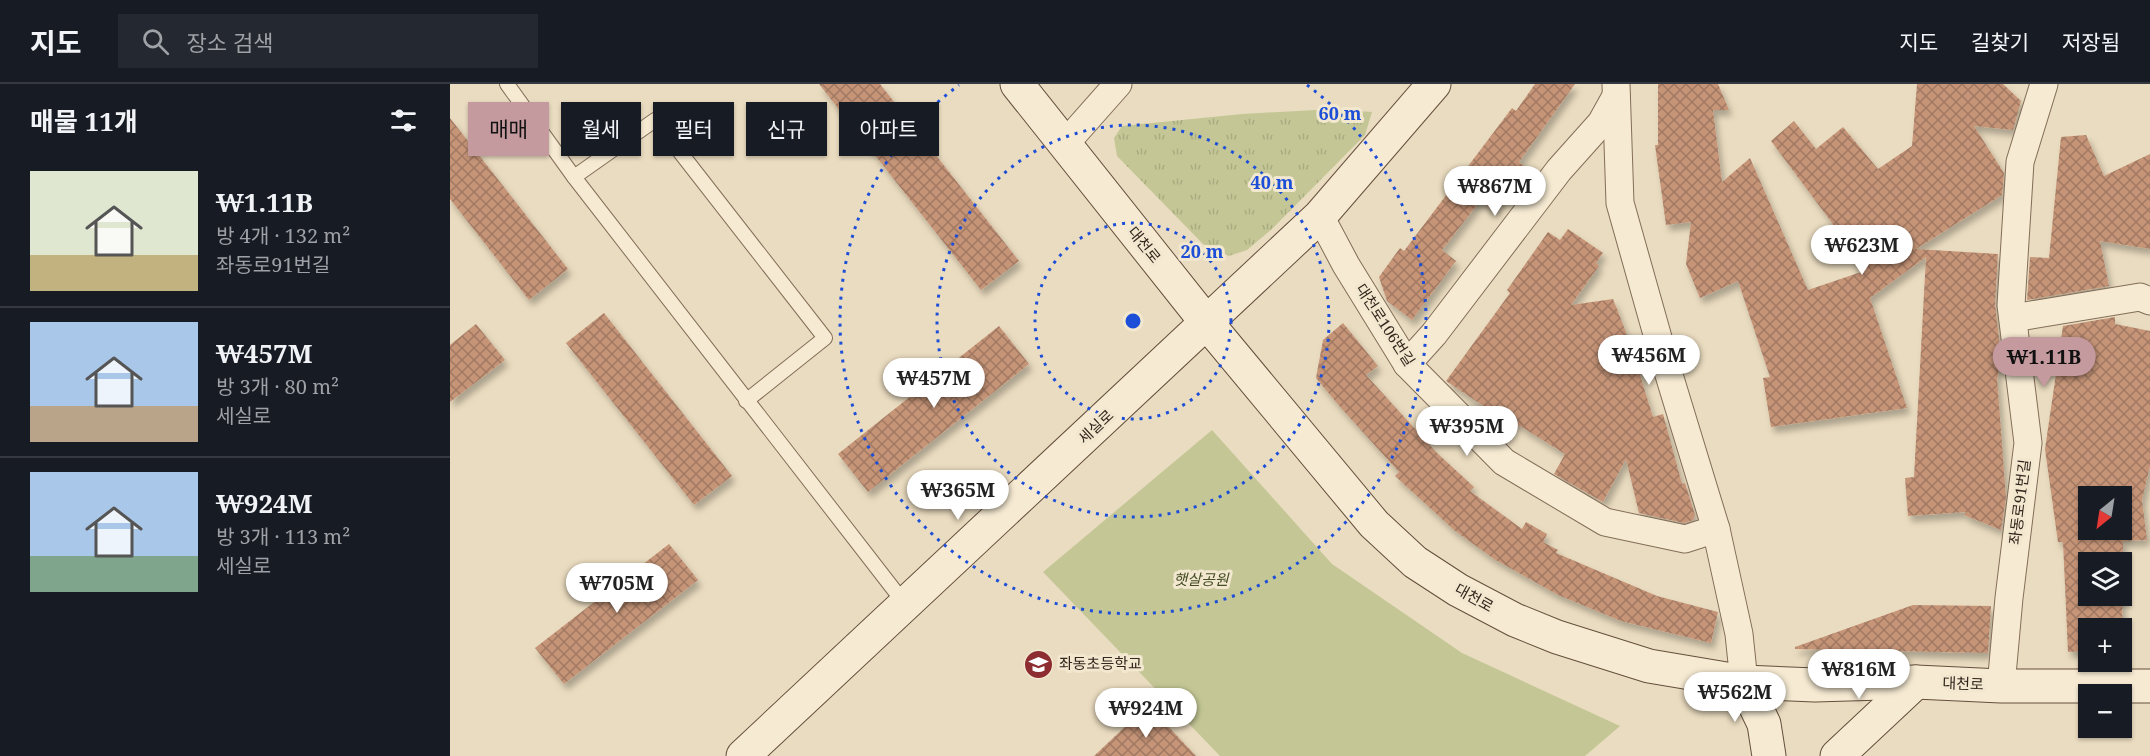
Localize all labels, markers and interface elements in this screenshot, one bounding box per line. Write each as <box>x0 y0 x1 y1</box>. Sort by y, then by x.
search box <box>118 14 538 68</box>
text: 지도 <box>30 23 82 61</box>
icon: search <box>139 25 172 58</box>
text: 장소 검색 <box>187 27 273 57</box>
text: 지도 <box>1899 28 1938 56</box>
text: 길찾기 <box>1971 28 2029 56</box>
text: 저장됨 <box>2062 28 2120 56</box>
text: 60 m <box>1319 101 1362 125</box>
chip: 매매 <box>468 102 549 156</box>
chip: 월세 <box>561 102 641 156</box>
chip: 필터 <box>653 102 734 156</box>
chip: 신규 <box>746 102 827 156</box>
chip: 아파트 <box>839 102 939 156</box>
text: 매물 11개 <box>30 103 138 139</box>
icon: filters <box>387 104 420 137</box>
pin: ₩867M <box>1453 166 1537 217</box>
text: 40 m <box>1251 170 1294 194</box>
text: ₩867M <box>1458 172 1532 199</box>
text: ₩1.11B <box>216 184 313 220</box>
icon: home <box>78 195 150 267</box>
text: 방 4개 · 132 m² <box>216 222 350 249</box>
street label: 대천로 <box>1124 222 1166 267</box>
pin: ₩623M <box>1820 225 1904 276</box>
text: ₩623M <box>1825 231 1899 258</box>
text: 20 m <box>1181 239 1224 263</box>
text: 좌동로91번길 <box>216 251 330 278</box>
street label: 대천로106번길 <box>1352 280 1420 369</box>
centre of rings <box>1123 311 1143 331</box>
text: ₩457M <box>216 335 313 371</box>
pin: ₩456M <box>1607 335 1691 386</box>
pin: ₩1.11B <box>1995 337 2093 388</box>
text: ₩456M <box>1612 341 1686 368</box>
text: ₩1.11B <box>2007 343 2081 370</box>
icon: home <box>78 346 150 418</box>
pin: ₩457M <box>892 358 976 409</box>
text: ₩457M <box>897 364 971 391</box>
text: 방 3개 · 80 m² <box>216 373 339 400</box>
text: 세실로 <box>216 402 271 429</box>
street label: 세실로 <box>1073 405 1117 448</box>
pin: ₩395M <box>1425 406 1509 457</box>
text: ₩395M <box>1430 412 1504 439</box>
street label: 좌동로91번길 <box>2004 458 2034 546</box>
pin: ₩365M <box>916 470 1000 521</box>
text: ₩365M <box>921 476 995 503</box>
text: ₩924M <box>216 485 313 521</box>
north arrow <box>2078 486 2132 540</box>
map controls <box>2078 486 2132 738</box>
icon: home <box>78 496 150 568</box>
text: 방 3개 · 113 m² <box>216 523 350 550</box>
text: 세실로 <box>216 552 271 579</box>
button: layers <box>2078 552 2132 606</box>
pin: ₩705M <box>575 563 659 614</box>
text: ₩705M <box>580 569 654 596</box>
park label: 햇살공원 <box>1173 569 1230 589</box>
street label: 대천로 <box>1452 578 1497 616</box>
button: + <box>2078 618 2132 672</box>
school or university icon: 좌동초등학교 <box>1022 648 1054 680</box>
pin: ₩816M <box>1817 649 1901 700</box>
place label: 좌동초등학교 <box>1059 653 1142 673</box>
text: ₩816M <box>1822 655 1896 682</box>
pin: ₩562M <box>1693 672 1777 723</box>
street label: 대천로 <box>1942 672 1984 694</box>
text: ₩562M <box>1698 678 1772 705</box>
button: − <box>2078 684 2132 738</box>
pin: ₩924M <box>1104 688 1188 739</box>
text: ₩924M <box>1109 694 1183 721</box>

